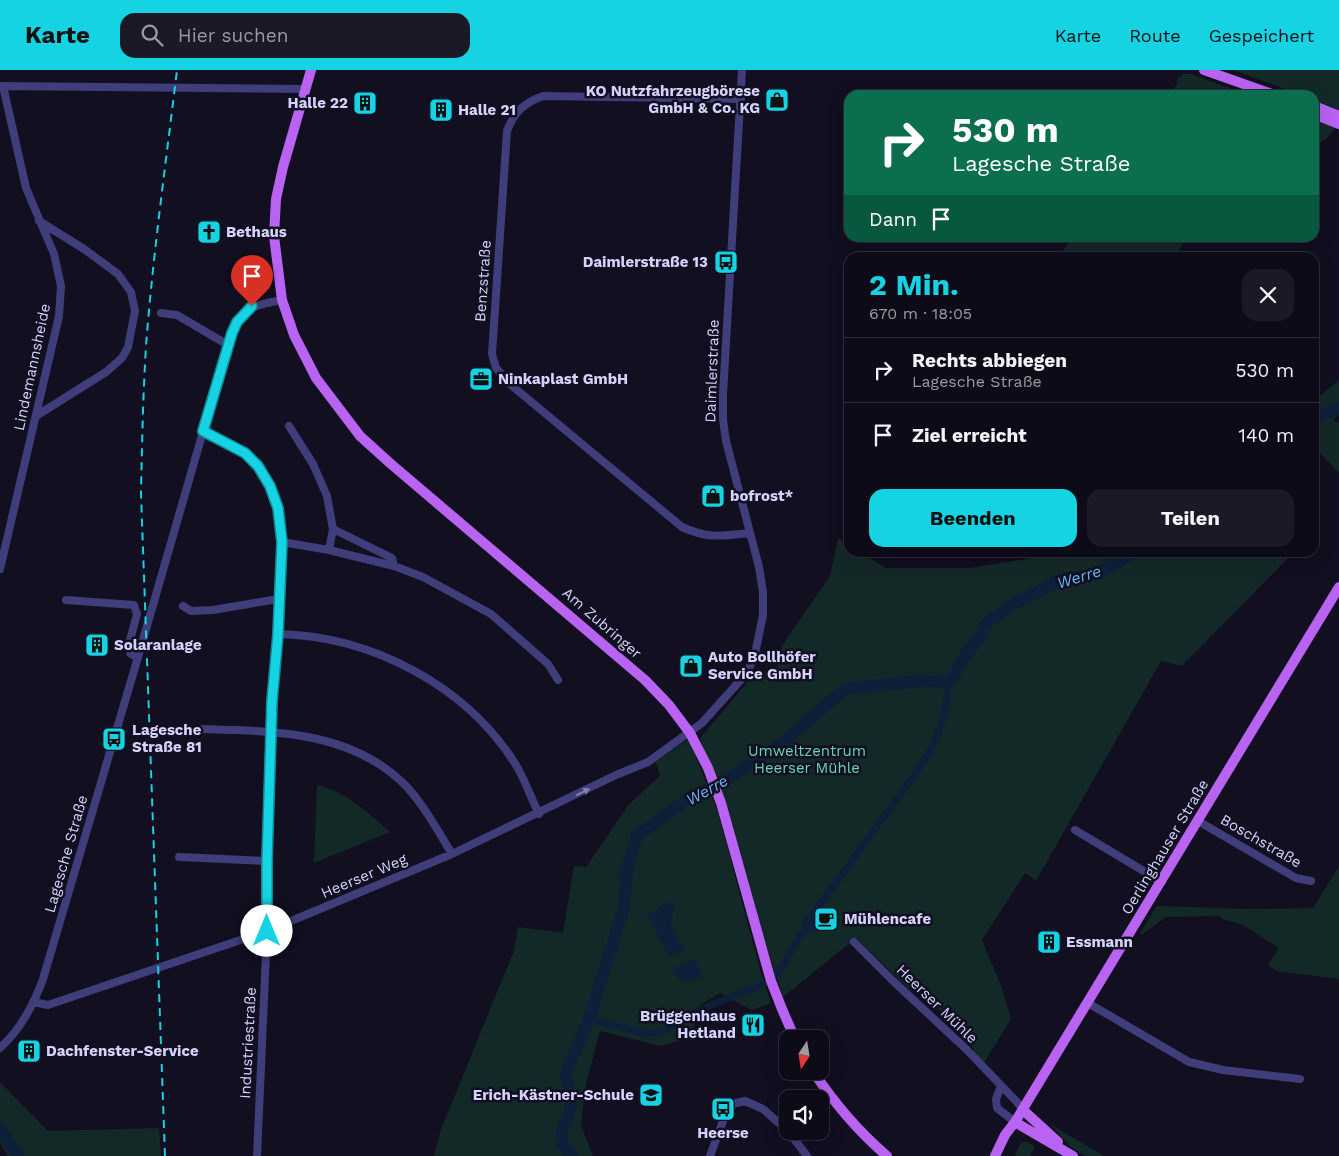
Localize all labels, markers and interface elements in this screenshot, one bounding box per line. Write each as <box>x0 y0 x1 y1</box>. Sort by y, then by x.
search box <box>120 13 470 58</box>
text: Karte <box>25 21 90 49</box>
icon: search <box>138 21 166 49</box>
text: Hier suchen <box>178 24 288 47</box>
text: Karte <box>1055 25 1101 46</box>
text: Route <box>1129 25 1181 46</box>
text: Gespeichert <box>1209 25 1314 46</box>
place label: KO Nutzfahrzeugbörese GmbH & Co. KG <box>586 82 760 117</box>
shop icon: KO Nutzfahrzeugbörese GmbH & Co. KG <box>764 87 790 113</box>
building icon: Halle 22 <box>352 90 378 116</box>
place label: Halle 22 <box>288 94 348 112</box>
building icon: Halle 21 <box>428 97 454 123</box>
place label: Halle 21 <box>458 101 516 119</box>
text: 530 m <box>952 109 1059 151</box>
icon: right <box>869 110 934 175</box>
text: Lagesche Straße <box>952 151 1130 176</box>
icon: arrive <box>927 205 955 233</box>
text: Dann <box>869 208 917 231</box>
church icon: Bethaus <box>196 219 222 245</box>
place label: Bethaus <box>226 223 287 241</box>
street label: Benzstraße <box>471 239 495 323</box>
bus stop icon: Daimlerstraße 13 <box>713 249 739 275</box>
place label: Daimlerstraße 13 <box>583 253 708 271</box>
pin <box>231 255 273 306</box>
icon: arrive <box>238 262 266 290</box>
text: 2 Min. <box>869 267 959 302</box>
button: close <box>1242 269 1294 321</box>
street label: Lindemannsheide <box>10 302 54 432</box>
text: 670 m · 18:05 <box>869 304 972 323</box>
street label: Daimlerstraße <box>701 319 723 423</box>
text: Rechts abbiegen <box>912 349 1067 372</box>
icon: right <box>869 356 897 384</box>
text: 530 m <box>1235 359 1294 382</box>
office icon: Ninkaplast GmbH <box>468 366 494 392</box>
place label: Ninkaplast GmbH <box>498 370 628 388</box>
text: Lagesche Straße <box>912 372 1042 391</box>
icon: arrive <box>869 421 897 449</box>
text: Ziel erreicht <box>912 424 1027 447</box>
text: 140 m <box>1239 424 1294 447</box>
shop icon: bofrost* <box>700 483 726 509</box>
place label: bofrost* <box>730 487 793 505</box>
button: Beenden <box>869 489 1077 547</box>
button: Teilen <box>1087 489 1294 547</box>
water label: Werre <box>1055 561 1103 593</box>
street label: Am Zubringer <box>559 584 645 662</box>
building icon: Solaranlage <box>84 632 110 658</box>
place label: Solaranlage <box>114 636 202 654</box>
place label: Auto Bollhöfer Service GmbH <box>708 648 816 683</box>
shop icon: Auto Bollhöfer Service GmbH <box>678 653 704 679</box>
place label: Lagesche Straße 81 <box>132 721 202 756</box>
bus stop icon: Lagesche Straße 81 <box>101 726 127 752</box>
park label: Umweltzentrum Heerser Mühle <box>748 742 866 777</box>
water label: Werre <box>683 771 731 809</box>
street label: Oerlinghauser Straße <box>1117 776 1213 918</box>
one-way arrow <box>576 788 590 796</box>
street label: Lagesche Straße <box>41 793 91 915</box>
street label: Boschstraße <box>1217 810 1305 872</box>
street label: Heerser Weg <box>318 850 410 902</box>
position arrow <box>240 904 292 956</box>
cafe icon: Mühlencafe <box>813 906 839 932</box>
place label: Mühlencafe <box>844 910 931 928</box>
building icon: Essmann <box>1036 929 1062 955</box>
place label: Essmann <box>1066 933 1133 951</box>
street label: Heerser Mühle <box>893 961 981 1047</box>
street label: Industriestraße <box>236 987 260 1099</box>
place label: Brüggenhaus Hetland <box>640 1007 736 1042</box>
restaurant icon: Brüggenhaus Hetland <box>740 1012 766 1038</box>
north arrow <box>779 1030 829 1080</box>
map controls <box>779 1030 829 1140</box>
building icon: Dachfenster-Service <box>16 1038 42 1064</box>
place label: Dachfenster-Service <box>46 1042 199 1060</box>
school or university icon: Erich-Kästner-Schule <box>638 1082 664 1108</box>
place label: Erich-Kästner-Schule <box>473 1086 634 1104</box>
button: sound <box>779 1090 829 1140</box>
bus stop icon: Heerse <box>710 1096 736 1122</box>
place label: Heerse <box>697 1124 749 1142</box>

